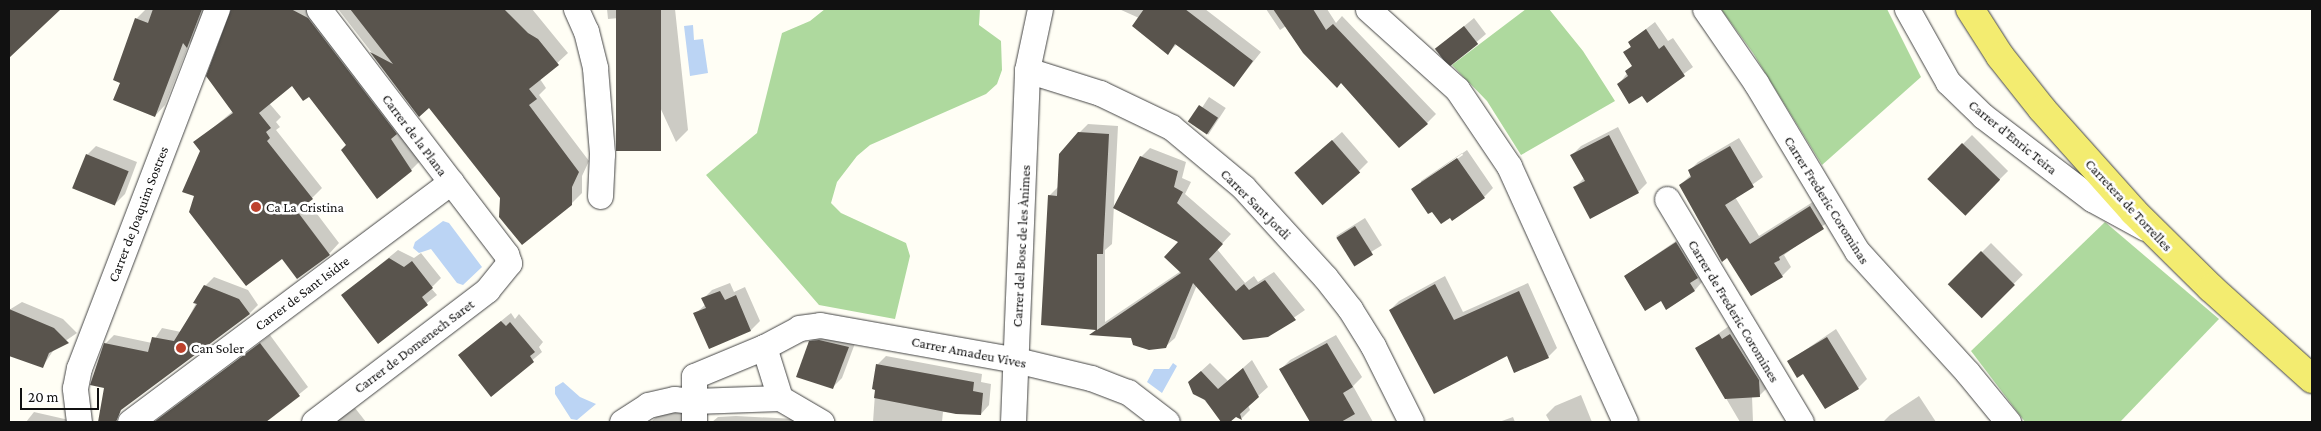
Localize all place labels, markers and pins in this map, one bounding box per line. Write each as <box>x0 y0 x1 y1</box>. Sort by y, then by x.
place label: Ca La Cristina <box>266 199 344 215</box>
marker: Ca La Cristina <box>250 201 262 213</box>
place label: Can Soler <box>191 340 244 356</box>
marker: Can Soler <box>175 342 187 354</box>

